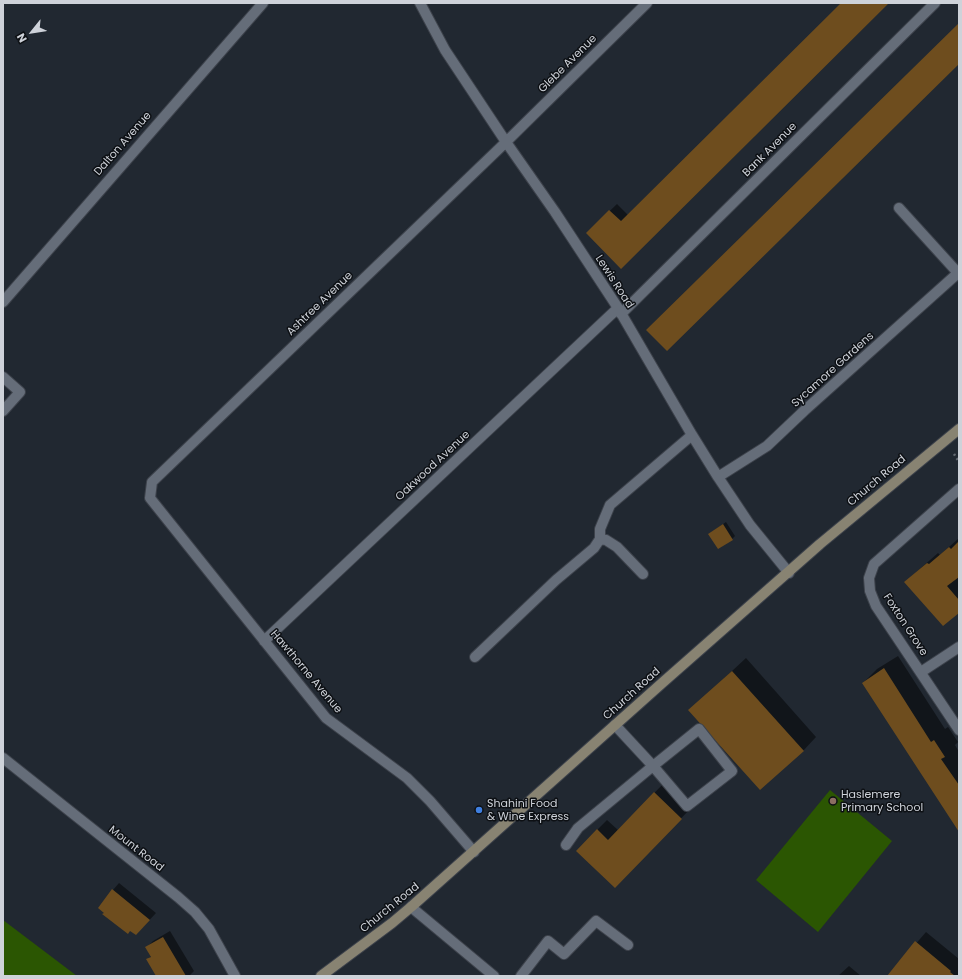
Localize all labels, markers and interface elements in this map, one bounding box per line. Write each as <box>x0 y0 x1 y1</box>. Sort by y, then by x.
north arrow <box>12 12 52 52</box>
text: N <box>13 30 31 46</box>
street label: Glebe Avenue <box>536 32 600 96</box>
street label: Dalton Avenue <box>92 109 154 179</box>
street label: Bank Avenue <box>740 120 800 180</box>
street label: Lewis Road <box>592 253 636 311</box>
street label: Ashtree Avenue <box>284 269 356 339</box>
street label: Sycamore Gardens <box>789 330 877 410</box>
street label: Oakwood Avenue <box>393 428 473 504</box>
street label: Church Road <box>845 453 909 509</box>
street label: Foxton Grove <box>880 591 930 659</box>
street label: Hawthorne Avenue <box>267 628 345 716</box>
street label: Church Road <box>601 665 663 723</box>
place label: Haslemere Primary School <box>841 788 923 814</box>
marker: Haslemere Primary School <box>828 796 838 806</box>
place label: Shahini Food & Wine Express <box>487 797 569 823</box>
marker: Shahini Food & Wine Express <box>474 805 484 815</box>
street label: Mount Road <box>106 823 166 875</box>
street label: Church Road <box>358 880 422 936</box>

